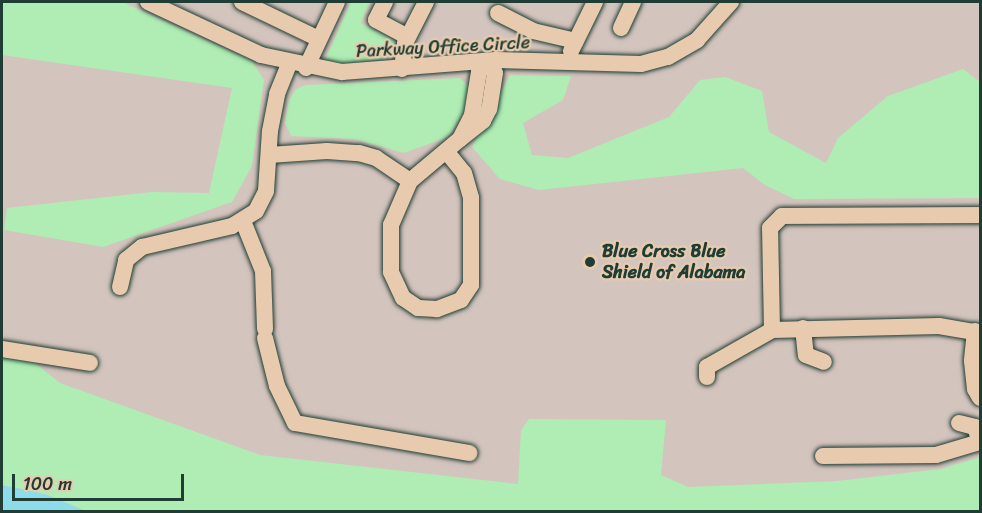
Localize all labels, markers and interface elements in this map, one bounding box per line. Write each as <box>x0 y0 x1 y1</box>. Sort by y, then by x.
street label: Parkway Office Circle <box>355 32 531 62</box>
place label: Blue Cross Blue Shield of Alabama <box>602 241 746 284</box>
marker: Blue Cross Blue Shield of Alabama <box>583 255 597 269</box>
scale bar <box>15 462 188 500</box>
text: 100 m <box>23 468 72 500</box>

